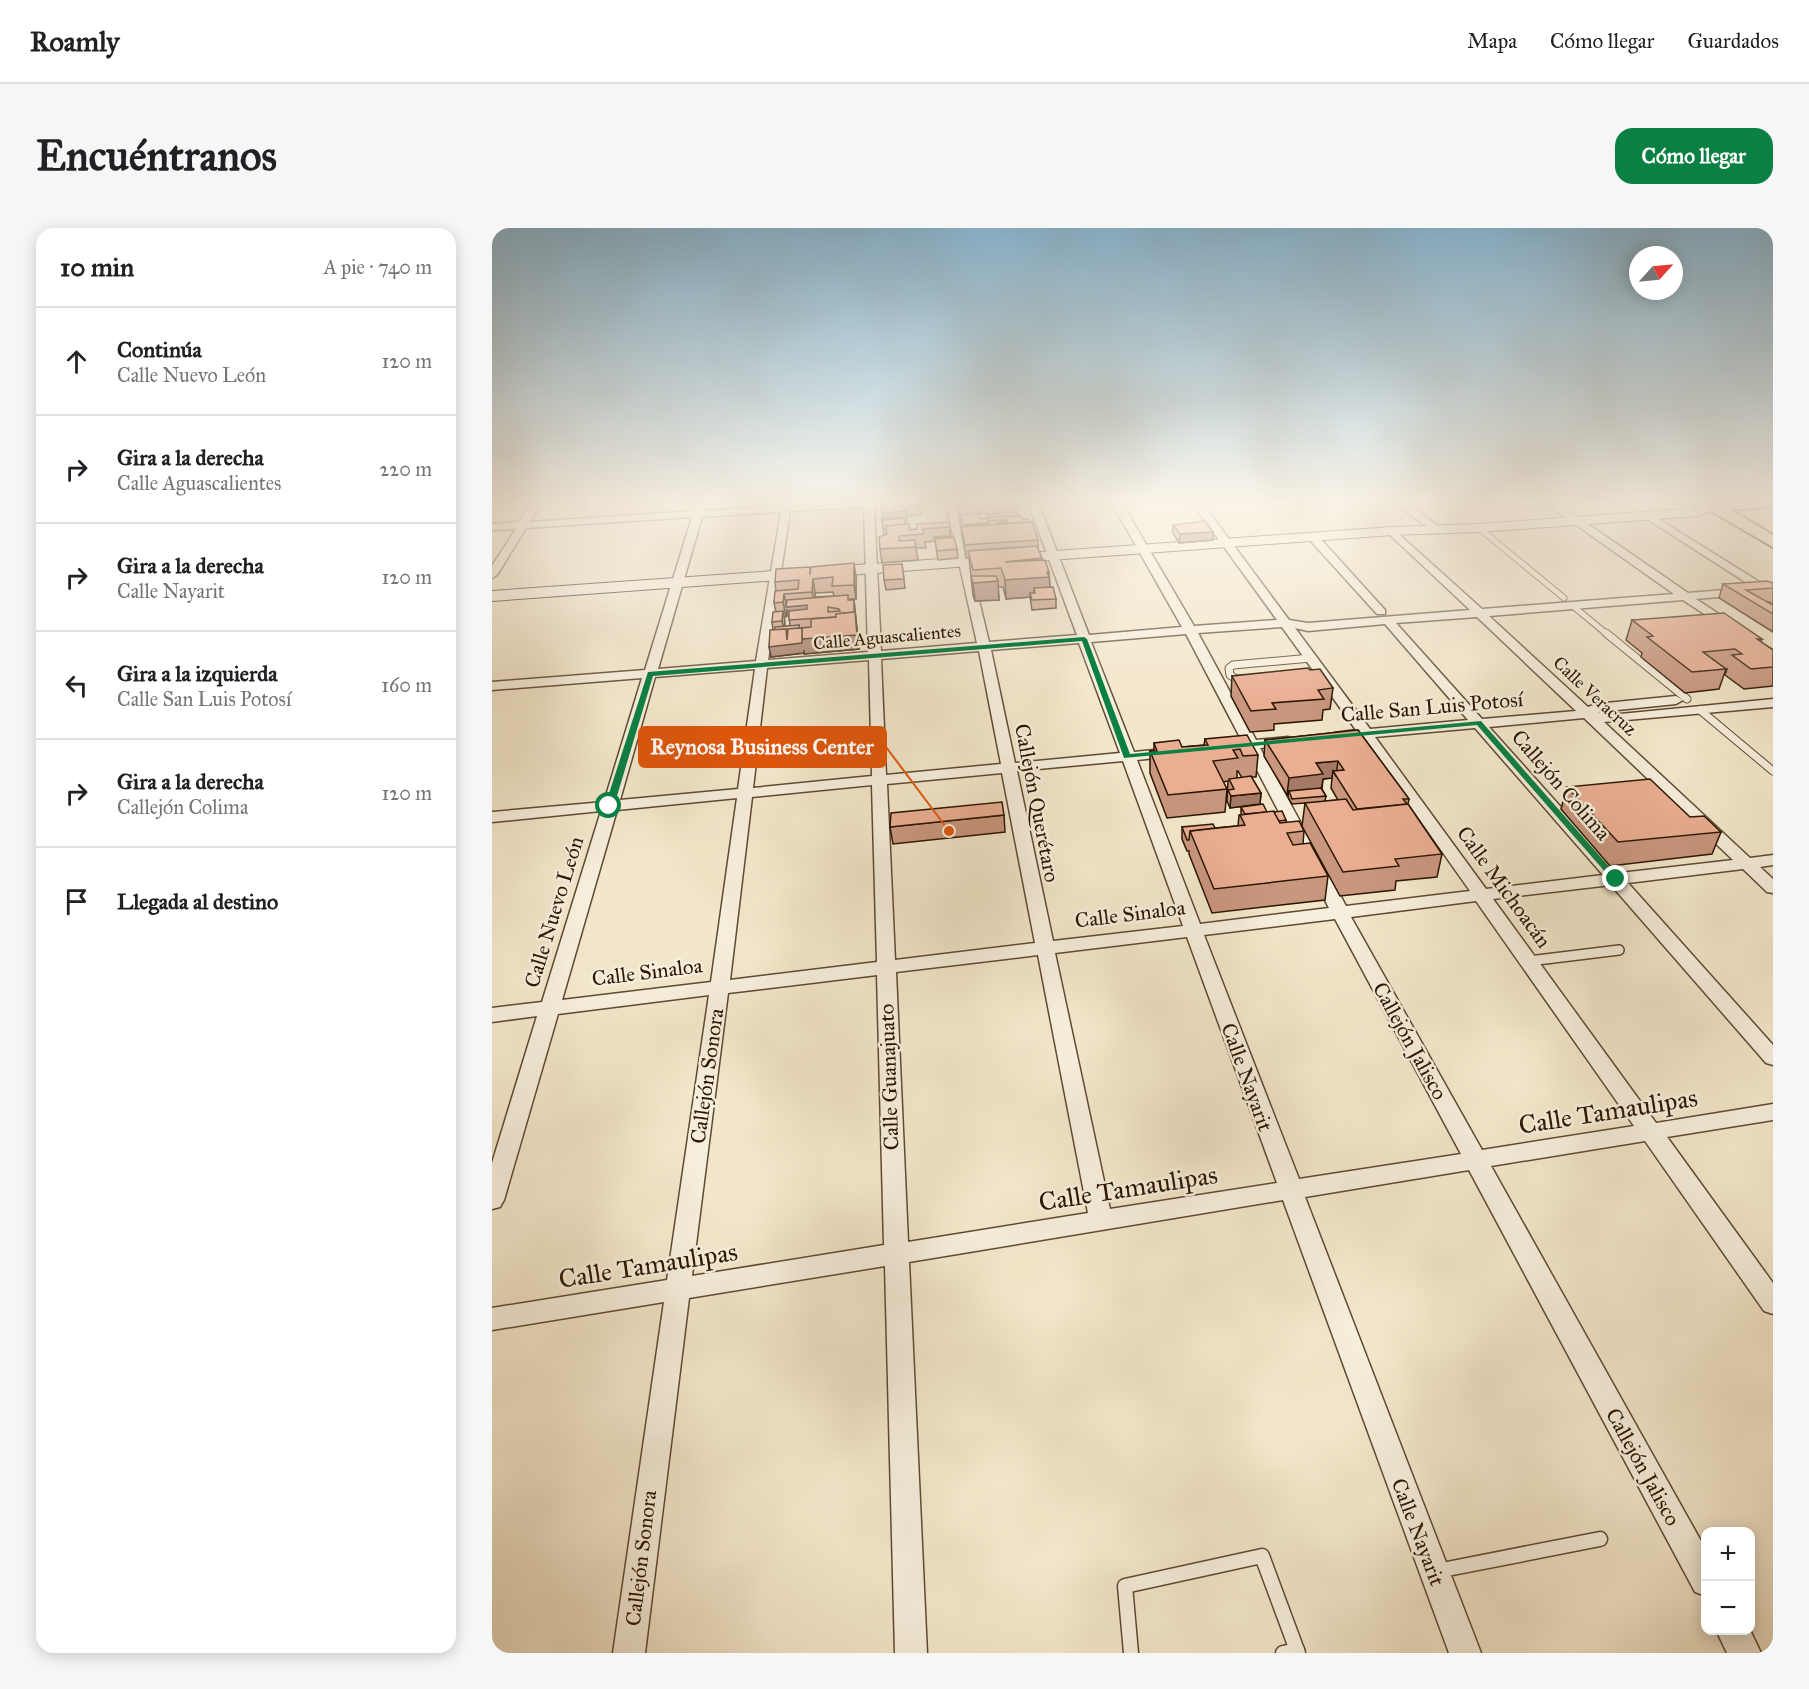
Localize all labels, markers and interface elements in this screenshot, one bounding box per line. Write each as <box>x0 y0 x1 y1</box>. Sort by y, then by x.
text: Roamly <box>30 24 119 59</box>
text: Mapa <box>1467 28 1517 54</box>
text: Cómo llegar <box>1550 28 1654 54</box>
text: Guardados <box>1687 28 1779 54</box>
button: Cómo llegar <box>1615 128 1773 184</box>
text: Encuéntranos <box>36 130 277 182</box>
north arrow <box>1629 246 1683 300</box>
text: 10 min <box>60 251 134 283</box>
text: A pie · 740 m <box>323 255 432 279</box>
text: Continúa <box>117 336 202 363</box>
icon: ahead <box>60 345 93 378</box>
text: 120 m <box>381 349 432 373</box>
text: Calle Nuevo León <box>117 363 266 387</box>
text: Gira a la derecha <box>117 444 264 471</box>
icon: right <box>60 453 93 486</box>
text: 220 m <box>380 457 432 481</box>
text: Calle Aguascalientes <box>117 471 281 495</box>
text: Gira a la derecha <box>117 552 264 579</box>
icon: right <box>60 561 93 594</box>
text: 120 m <box>381 565 432 589</box>
text: Calle Nayarit <box>117 579 225 603</box>
street label: Calle Aguascalientes <box>812 620 962 655</box>
street label: Calle Veracruz <box>1549 652 1641 740</box>
text: Gira a la izquierda <box>117 660 278 687</box>
icon: left <box>60 669 93 702</box>
text: 160 m <box>381 673 432 697</box>
street label: Calle San Luis Potosí <box>1340 686 1526 728</box>
text: Calle San Luis Potosí <box>117 687 291 711</box>
street label: Callejón Querétaro <box>1009 721 1065 885</box>
street label: Callejón Colima <box>1506 724 1616 846</box>
callout: Reynosa Business Center <box>639 727 886 767</box>
text: Reynosa Business Center <box>650 733 874 760</box>
text: Gira a la derecha <box>117 768 264 795</box>
icon: right <box>60 777 93 810</box>
text: 120 m <box>381 781 432 805</box>
route start <box>595 792 621 818</box>
text: Callejón Colima <box>117 795 248 819</box>
street label: Calle Michoacán <box>1451 821 1557 953</box>
street label: Calle Nuevo León <box>519 833 589 991</box>
route end <box>1602 865 1628 891</box>
icon: arrive <box>60 885 93 918</box>
text: Llegada al destino <box>117 888 278 915</box>
street label: Calle Sinaloa <box>1073 894 1187 934</box>
street label: Calle Sinaloa <box>590 952 704 992</box>
street label: Callejón Jalisco <box>1367 978 1453 1105</box>
street label: Calle Guanajuato <box>873 1003 905 1151</box>
street label: Callejón Sonora <box>685 1006 729 1145</box>
street label: Calle Nayarit <box>1215 1019 1279 1135</box>
street label: Calle Tamaulipas <box>1516 1081 1700 1141</box>
street label: Calle Tamaulipas <box>1036 1158 1220 1218</box>
street label: Calle Tamaulipas <box>556 1235 740 1295</box>
street label: Callejón Jalisco <box>1600 1404 1686 1531</box>
street label: Calle Nayarit <box>1386 1474 1451 1590</box>
street label: Callejón Sonora <box>620 1489 662 1627</box>
map controls <box>1701 1527 1755 1635</box>
button: + <box>1701 1527 1755 1581</box>
button: − <box>1701 1581 1755 1635</box>

